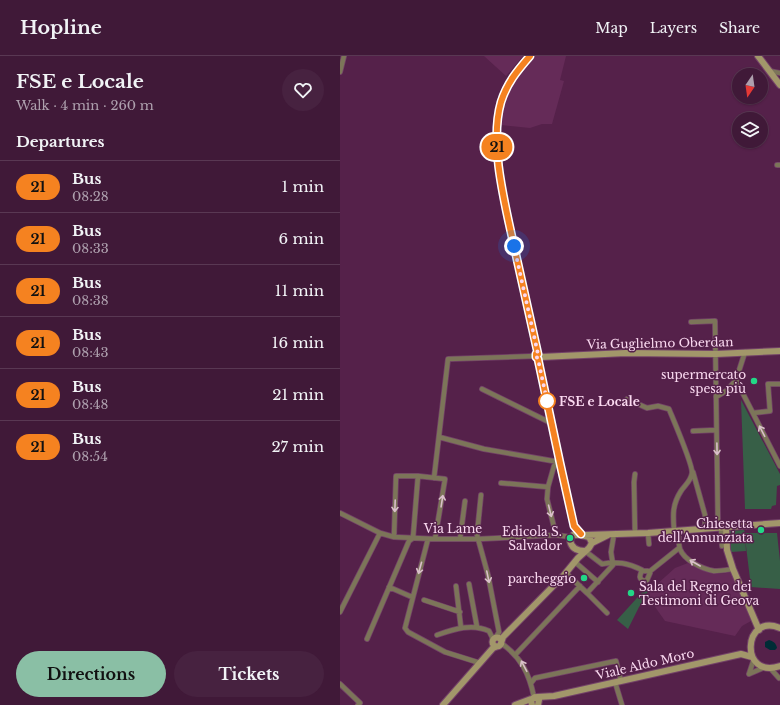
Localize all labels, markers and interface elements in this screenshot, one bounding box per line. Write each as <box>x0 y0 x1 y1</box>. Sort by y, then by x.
text: Hopline <box>20 16 102 39</box>
text: Map <box>595 19 628 37</box>
text: Layers <box>650 19 697 37</box>
text: Share <box>719 19 760 37</box>
north arrow <box>732 68 768 104</box>
map controls <box>732 68 768 148</box>
button: heart <box>282 69 324 111</box>
text: FSE e Locale <box>16 70 144 93</box>
text: Walk · 4 min · 260 m <box>16 97 154 114</box>
button: layers <box>732 112 768 148</box>
text: Departures <box>16 132 105 151</box>
line badge: 21 <box>479 134 515 160</box>
text: 21 <box>489 138 505 156</box>
text: Bus <box>72 169 102 188</box>
text: 1 min <box>281 177 324 196</box>
text: 21 <box>30 178 46 196</box>
text: 08:28 <box>72 188 109 205</box>
text: Bus <box>72 221 102 240</box>
text: 6 min <box>279 229 324 248</box>
text: 21 <box>30 230 46 248</box>
your location <box>504 236 524 256</box>
text: 08:33 <box>72 240 109 257</box>
text: Bus <box>72 273 102 292</box>
text: 11 min <box>275 281 324 300</box>
text: 21 <box>30 282 46 300</box>
text: 08:38 <box>72 292 109 309</box>
text: Bus <box>72 325 102 344</box>
text: 16 min <box>272 333 324 352</box>
text: 21 <box>30 334 46 352</box>
street label: Via Guglielmo Oberdan <box>586 334 733 352</box>
text: 08:43 <box>72 344 108 361</box>
place label: supermercato spesa più <box>661 367 746 396</box>
marker: supermercato spesa più <box>749 376 759 386</box>
text: Bus <box>72 377 102 396</box>
text: 21 min <box>272 385 324 404</box>
text: 21 <box>30 386 46 404</box>
marker: FSE e Locale <box>538 392 556 410</box>
place label: FSE e Locale <box>559 394 640 409</box>
text: 08:48 <box>72 396 108 413</box>
one-way arrow <box>758 425 765 437</box>
text: Bus <box>72 429 102 448</box>
text: 27 min <box>271 437 324 456</box>
text: 21 <box>30 438 46 456</box>
one-way arrow <box>713 442 720 455</box>
text: 08:54 <box>72 448 108 465</box>
one-way arrow <box>438 494 446 507</box>
one-way arrow <box>391 499 399 512</box>
one-way arrow <box>547 504 555 517</box>
place label: Chiesetta dell'Annunziata <box>658 516 753 545</box>
street label: Via Lame <box>423 521 482 536</box>
place label: Edicola S. Salvador <box>502 524 562 553</box>
marker: Chiesetta dell'Annunziata <box>756 525 766 535</box>
marker: Edicola S. Salvador <box>565 533 575 543</box>
one-way arrow <box>689 559 701 567</box>
one-way arrow <box>416 561 423 574</box>
one-way arrow <box>485 570 493 583</box>
place label: parcheggio <box>508 571 576 586</box>
marker: parcheggio <box>579 573 589 583</box>
place label: Sala del Regno dei Testimoni di Geova <box>639 579 760 608</box>
marker: Sala del Regno dei Testimoni di Geova <box>626 588 636 598</box>
street label: Viale Aldo Moro <box>593 645 696 683</box>
button: Directions <box>16 651 166 697</box>
button: Tickets <box>174 651 324 697</box>
one-way arrow <box>519 661 527 673</box>

